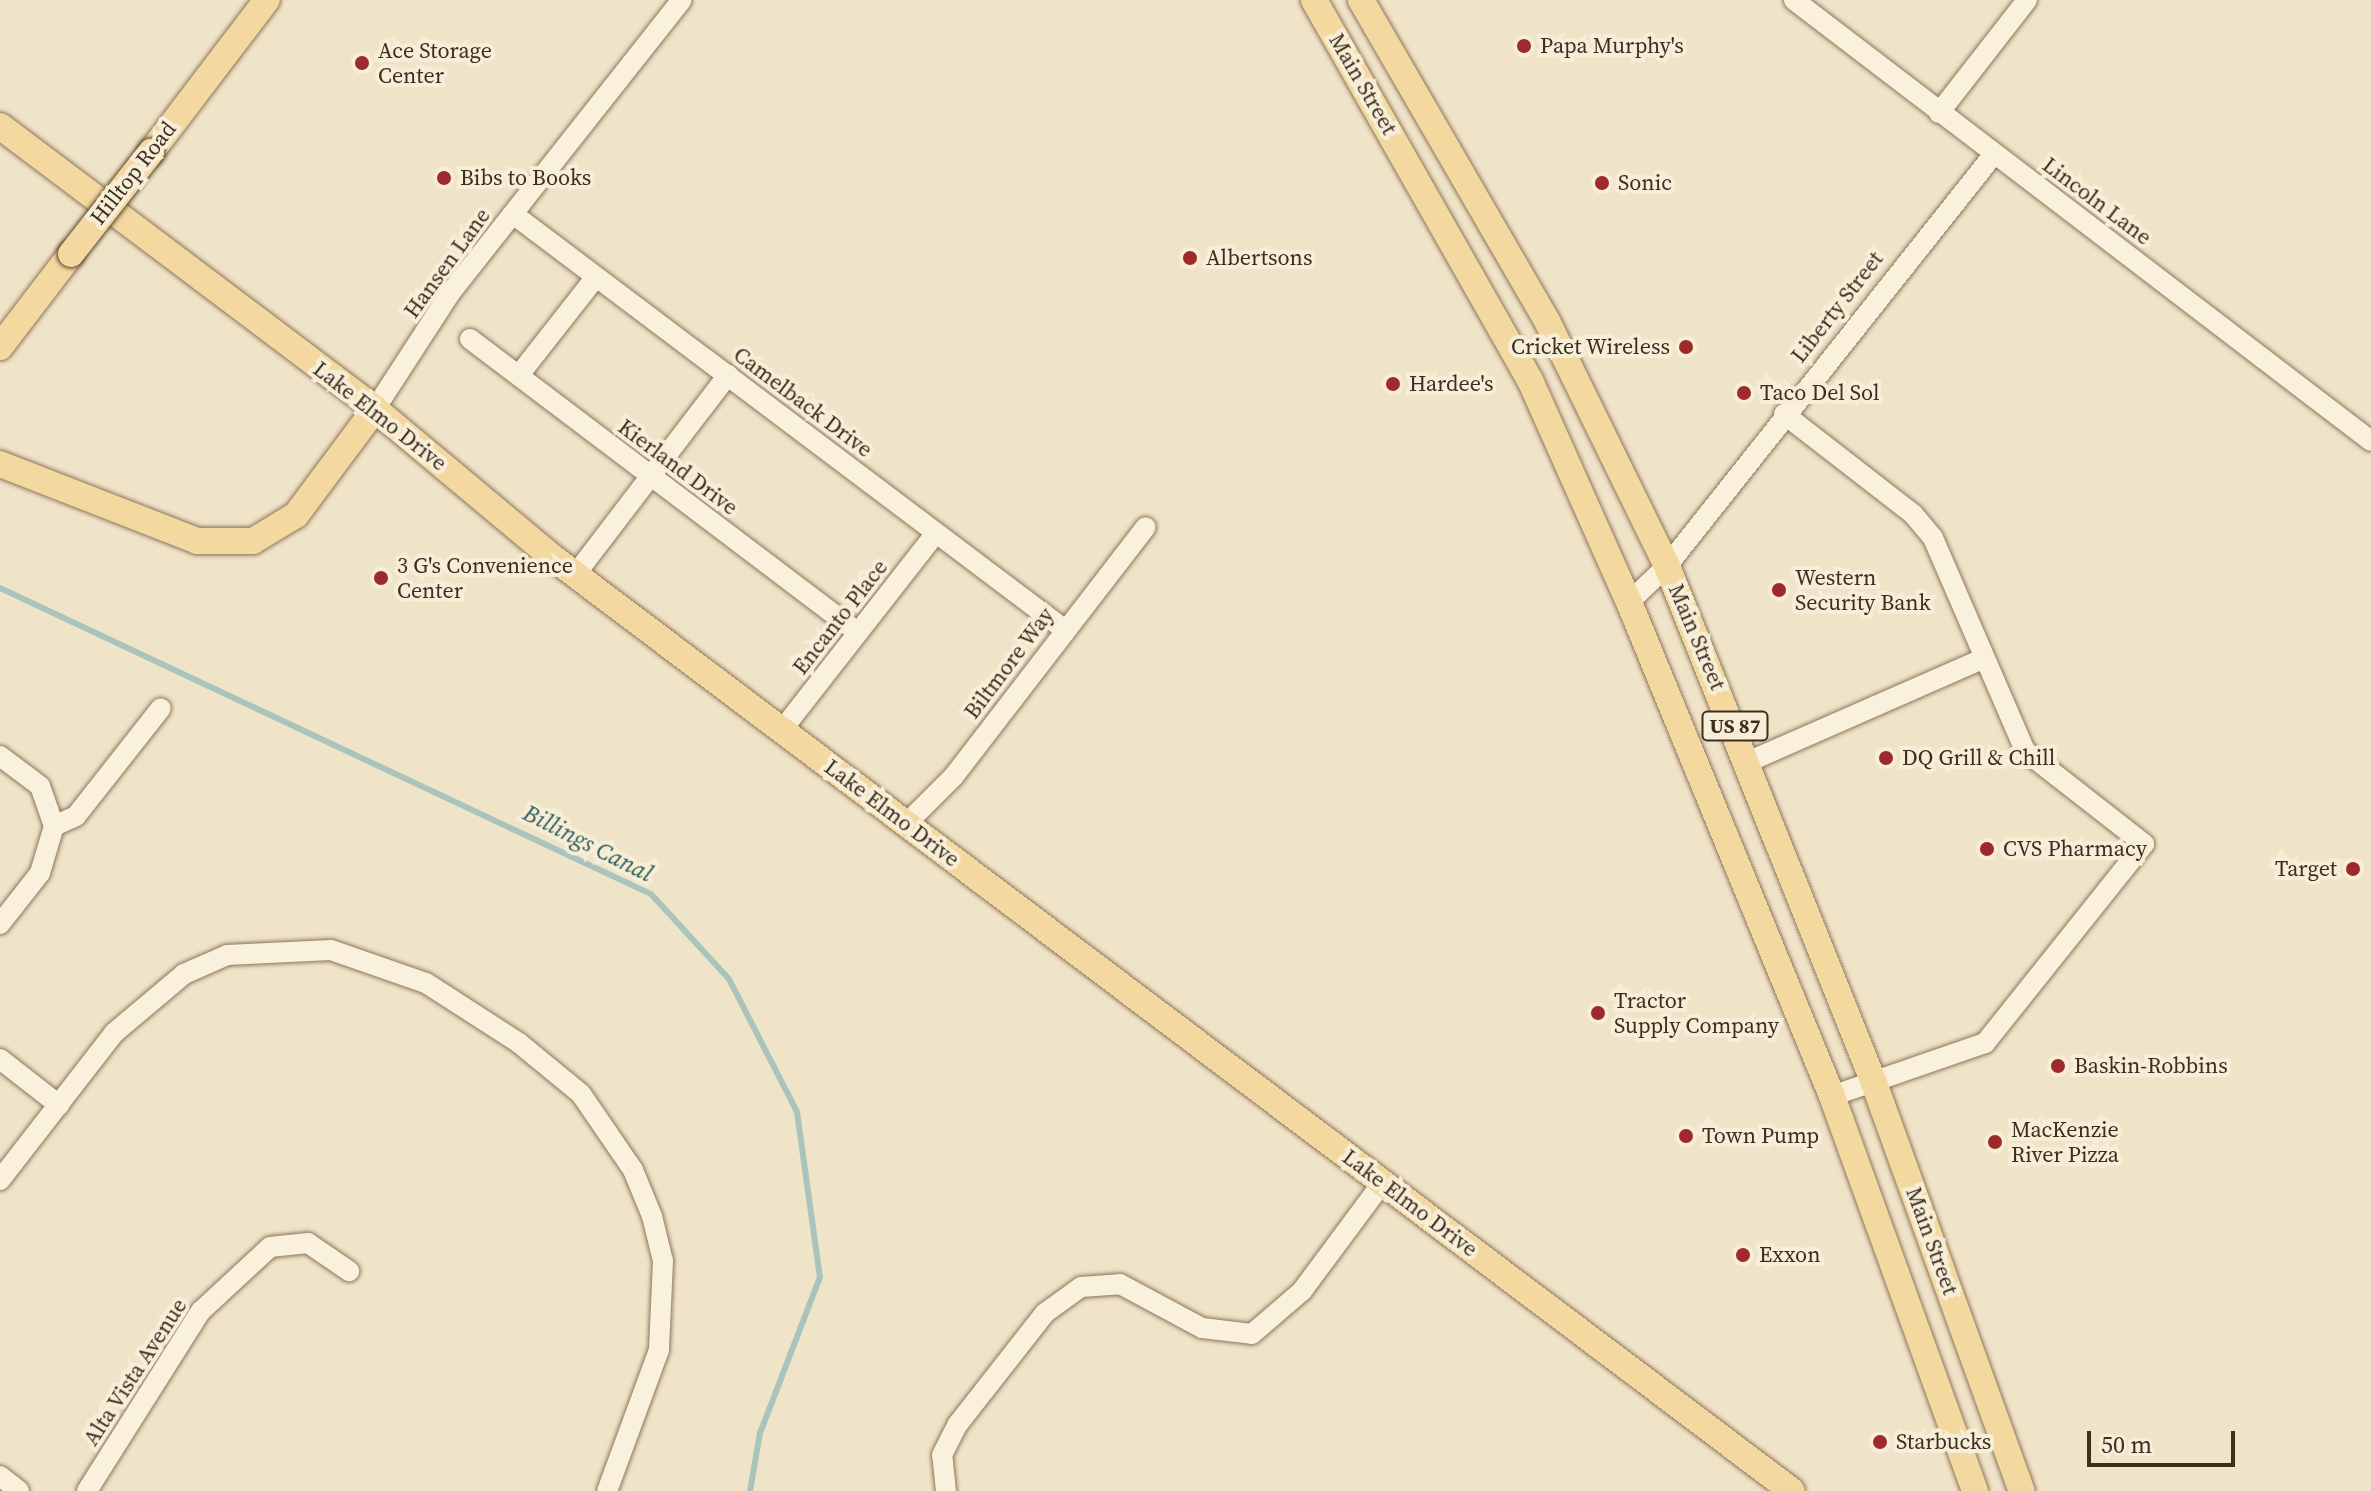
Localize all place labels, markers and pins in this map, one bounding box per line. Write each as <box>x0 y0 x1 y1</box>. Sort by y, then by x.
place label: Papa Murphy's <box>1540 33 1684 59</box>
place label: Ace Storage Center <box>378 37 492 88</box>
marker: Papa Murphy's <box>1515 37 1533 55</box>
marker: Ace Storage Center <box>353 54 371 72</box>
place label: Bibs to Books <box>460 165 591 191</box>
marker: Bibs to Books <box>435 169 453 187</box>
place label: Sonic <box>1618 170 1672 196</box>
marker: Sonic <box>1593 174 1611 192</box>
place label: Albertsons <box>1206 245 1312 271</box>
marker: Albertsons <box>1181 249 1199 267</box>
place label: Cricket Wireless <box>1510 334 1670 360</box>
marker: Cricket Wireless <box>1677 338 1695 356</box>
place label: Hardee's <box>1409 371 1493 397</box>
marker: Hardee's <box>1384 375 1402 393</box>
place label: Taco Del Sol <box>1760 380 1880 406</box>
marker: Taco Del Sol <box>1735 384 1753 402</box>
place label: 3 G's Convenience Center <box>397 552 573 604</box>
place label: Western Security Bank <box>1795 564 1931 616</box>
marker: 3 G's Convenience Center <box>372 569 390 587</box>
marker: Western Security Bank <box>1770 581 1788 599</box>
place label: DQ Grill & Chill <box>1902 745 2055 771</box>
marker: DQ Grill & Chill <box>1877 749 1895 767</box>
place label: CVS Pharmacy <box>2003 836 2147 862</box>
marker: CVS Pharmacy <box>1978 840 1996 858</box>
place label: Target <box>2275 856 2337 882</box>
marker: Target <box>2344 860 2362 878</box>
place label: Tractor Supply Company <box>1614 987 1779 1038</box>
marker: Tractor Supply Company <box>1589 1004 1607 1022</box>
place label: Baskin-Robbins <box>2074 1053 2228 1079</box>
marker: Baskin-Robbins <box>2049 1057 2067 1075</box>
place label: MacKenzie River Pizza <box>2011 1116 2119 1168</box>
place label: Town Pump <box>1702 1123 1819 1149</box>
marker: Town Pump <box>1677 1127 1695 1145</box>
marker: MacKenzie River Pizza <box>1986 1133 2004 1151</box>
place label: Exxon <box>1759 1242 1820 1268</box>
marker: Exxon <box>1734 1246 1752 1264</box>
place label: Starbucks <box>1896 1429 1991 1455</box>
marker: Starbucks <box>1871 1433 1889 1451</box>

